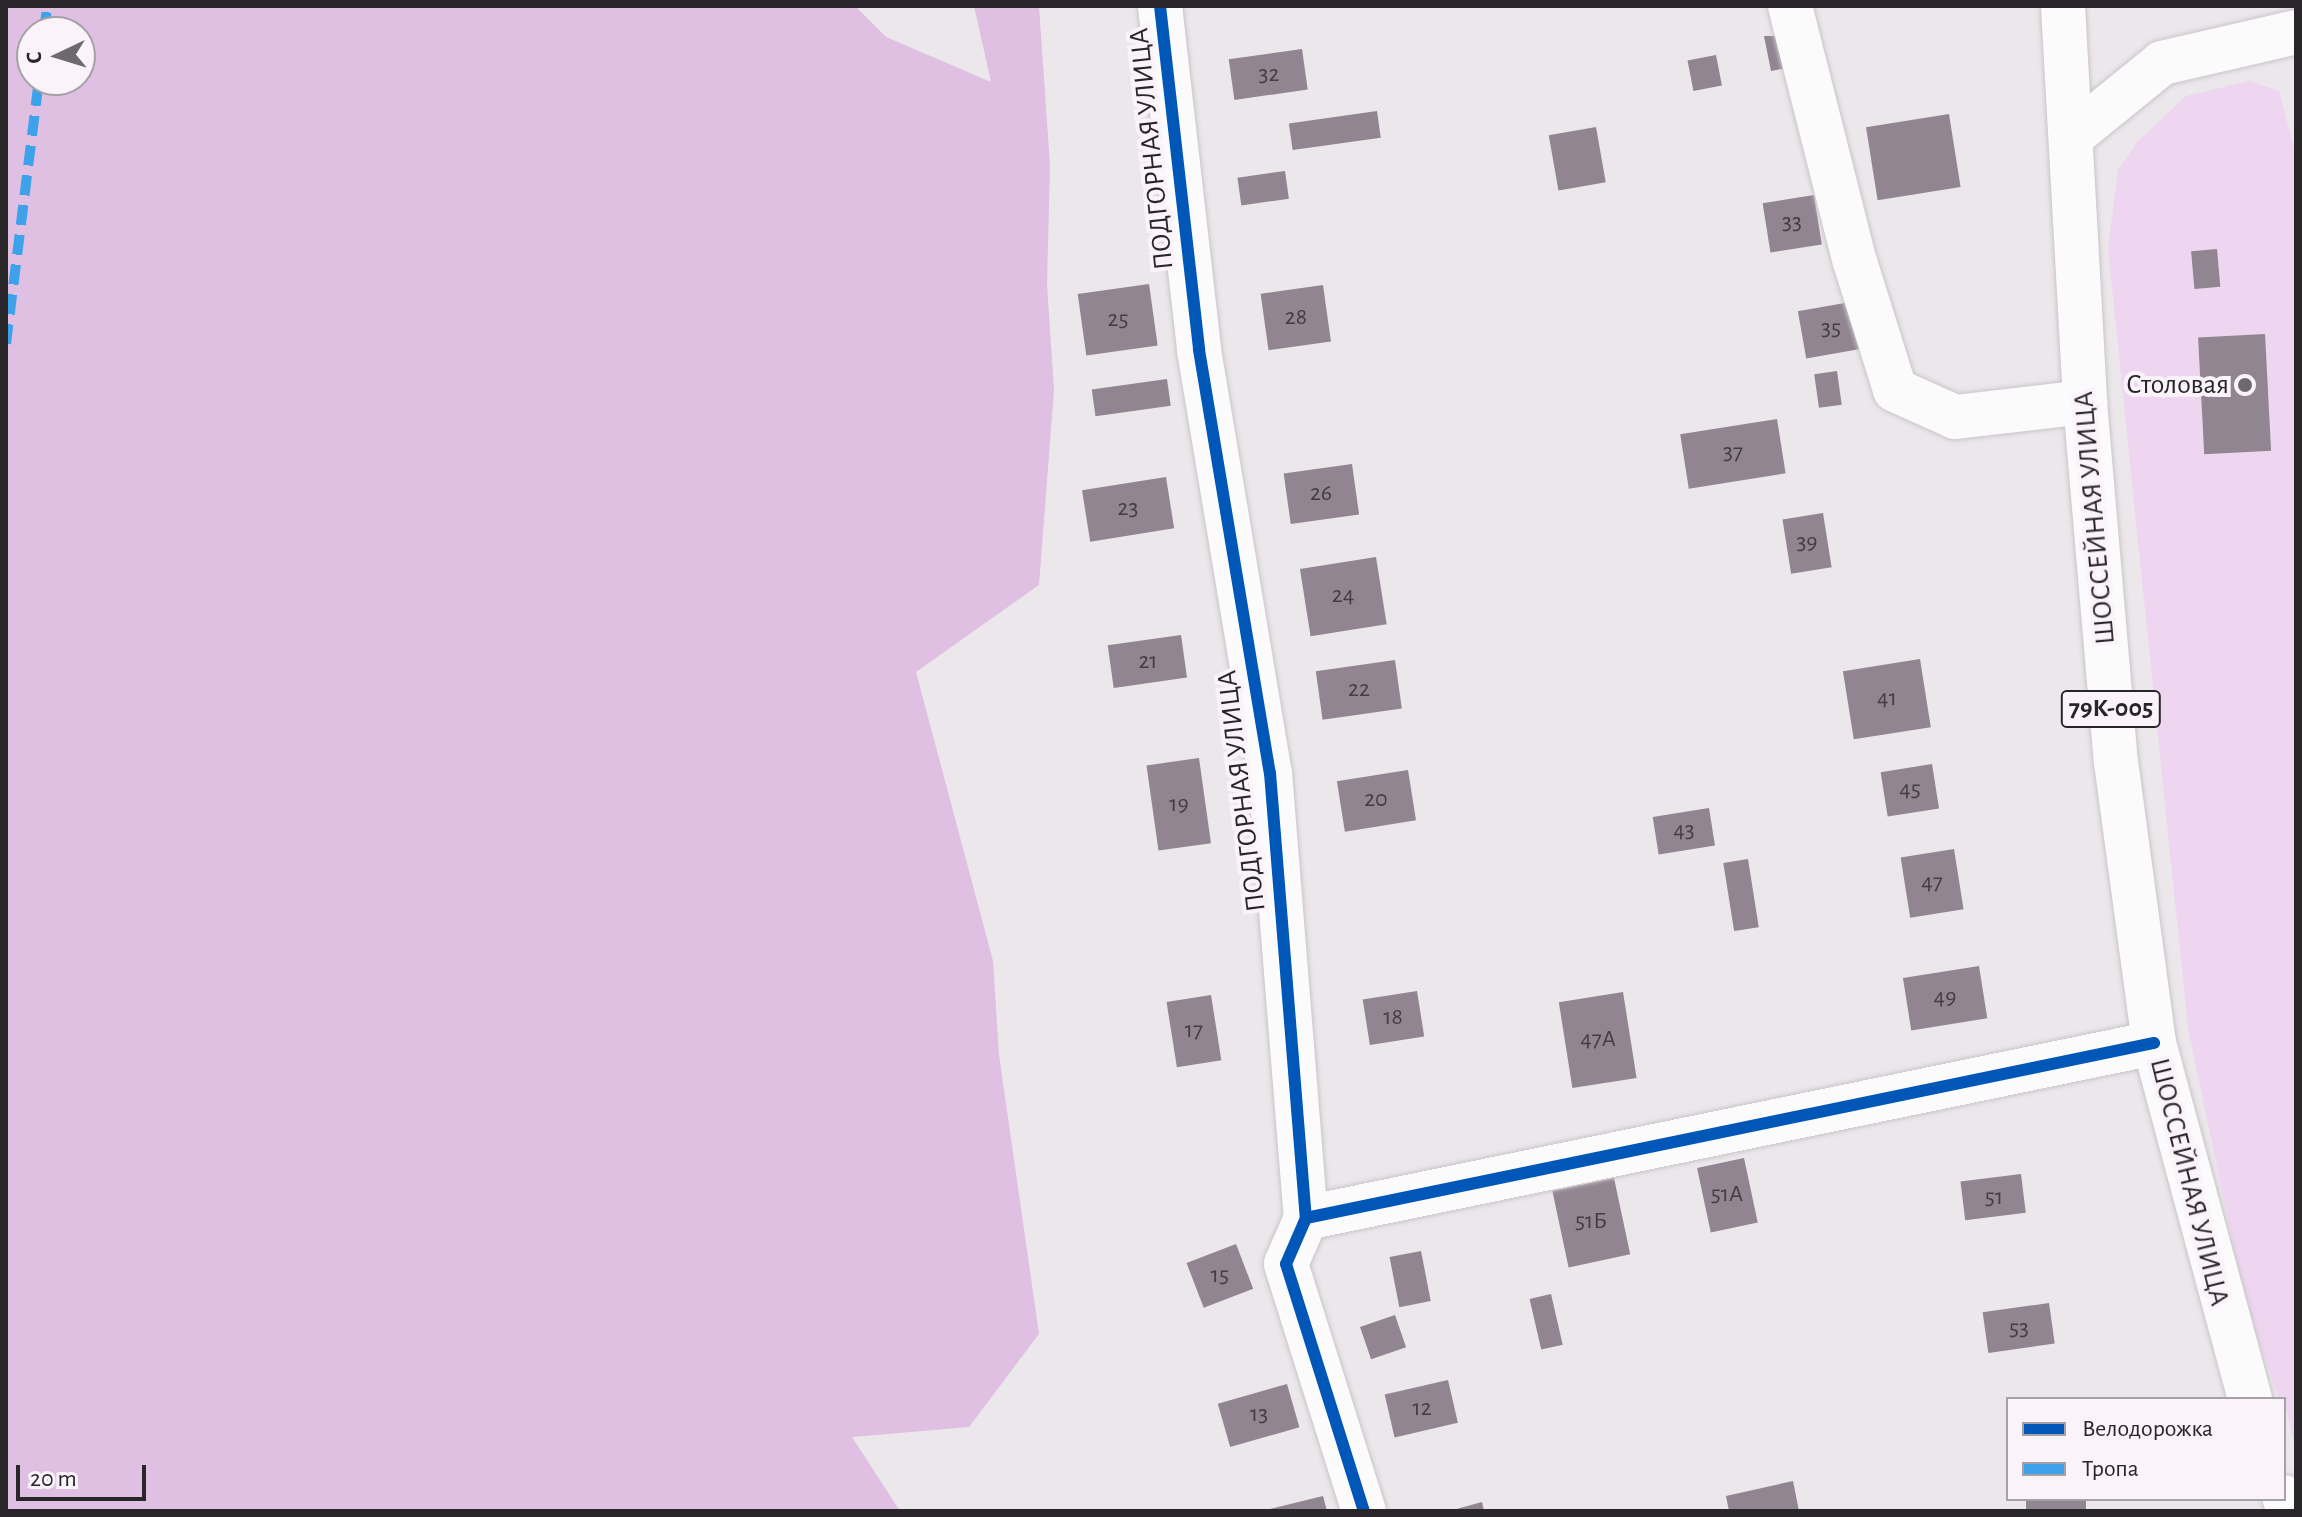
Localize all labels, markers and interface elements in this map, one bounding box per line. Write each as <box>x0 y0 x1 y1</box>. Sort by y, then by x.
north arrow <box>16 16 96 96</box>
street label: ПОДГОРНАЯ УЛИЦА <box>1123 26 1181 272</box>
text: С <box>23 51 45 64</box>
house number: 32 <box>1259 61 1279 89</box>
house number: 33 <box>1782 209 1802 237</box>
house number: 28 <box>1285 304 1307 332</box>
house number: 25 <box>1108 306 1128 334</box>
house number: 35 <box>1821 315 1841 343</box>
place label: Столовая <box>2126 368 2229 402</box>
marker: Столовая <box>2236 376 2254 394</box>
street label: ШОССЕЙНАЯ УЛИЦА <box>2067 390 2123 646</box>
house number: 37 <box>1723 439 1743 467</box>
house number: 26 <box>1310 480 1332 508</box>
house number: 23 <box>1118 495 1138 523</box>
house number: 39 <box>1796 529 1818 557</box>
house number: 24 <box>1332 582 1354 610</box>
house number: 21 <box>1138 648 1158 676</box>
street label: ПОДГОРНАЯ УЛИЦА <box>1211 668 1273 914</box>
house number: 22 <box>1348 676 1370 704</box>
house number: 41 <box>1877 685 1897 713</box>
road number: 79К-005 <box>2059 687 2163 731</box>
house number: 45 <box>1899 776 1921 804</box>
house number: 20 <box>1364 786 1388 814</box>
house number: 19 <box>1169 791 1189 819</box>
house number: 43 <box>1673 817 1695 845</box>
house number: 47 <box>1921 869 1943 897</box>
house number: 49 <box>1934 984 1956 1012</box>
house number: 18 <box>1383 1004 1403 1032</box>
house number: 17 <box>1185 1017 1203 1045</box>
house number: 47А <box>1580 1026 1616 1054</box>
street label: ШОССЕЙНАЯ УЛИЦА <box>2142 1055 2236 1309</box>
house number: 51А <box>1711 1181 1743 1209</box>
house number: 51 <box>1985 1184 2003 1212</box>
house number: 51Б <box>1575 1208 1607 1236</box>
house number: 15 <box>1211 1262 1229 1290</box>
house number: 53 <box>2009 1315 2029 1343</box>
house number: 12 <box>1412 1395 1432 1423</box>
legend <box>2006 1397 2286 1501</box>
house number: 13 <box>1250 1401 1268 1429</box>
text: Велодорожка <box>2082 1417 2213 1441</box>
scale bar <box>20 1449 150 1499</box>
text: Тропа <box>2082 1457 2139 1481</box>
text: 20 m <box>30 1467 77 1491</box>

